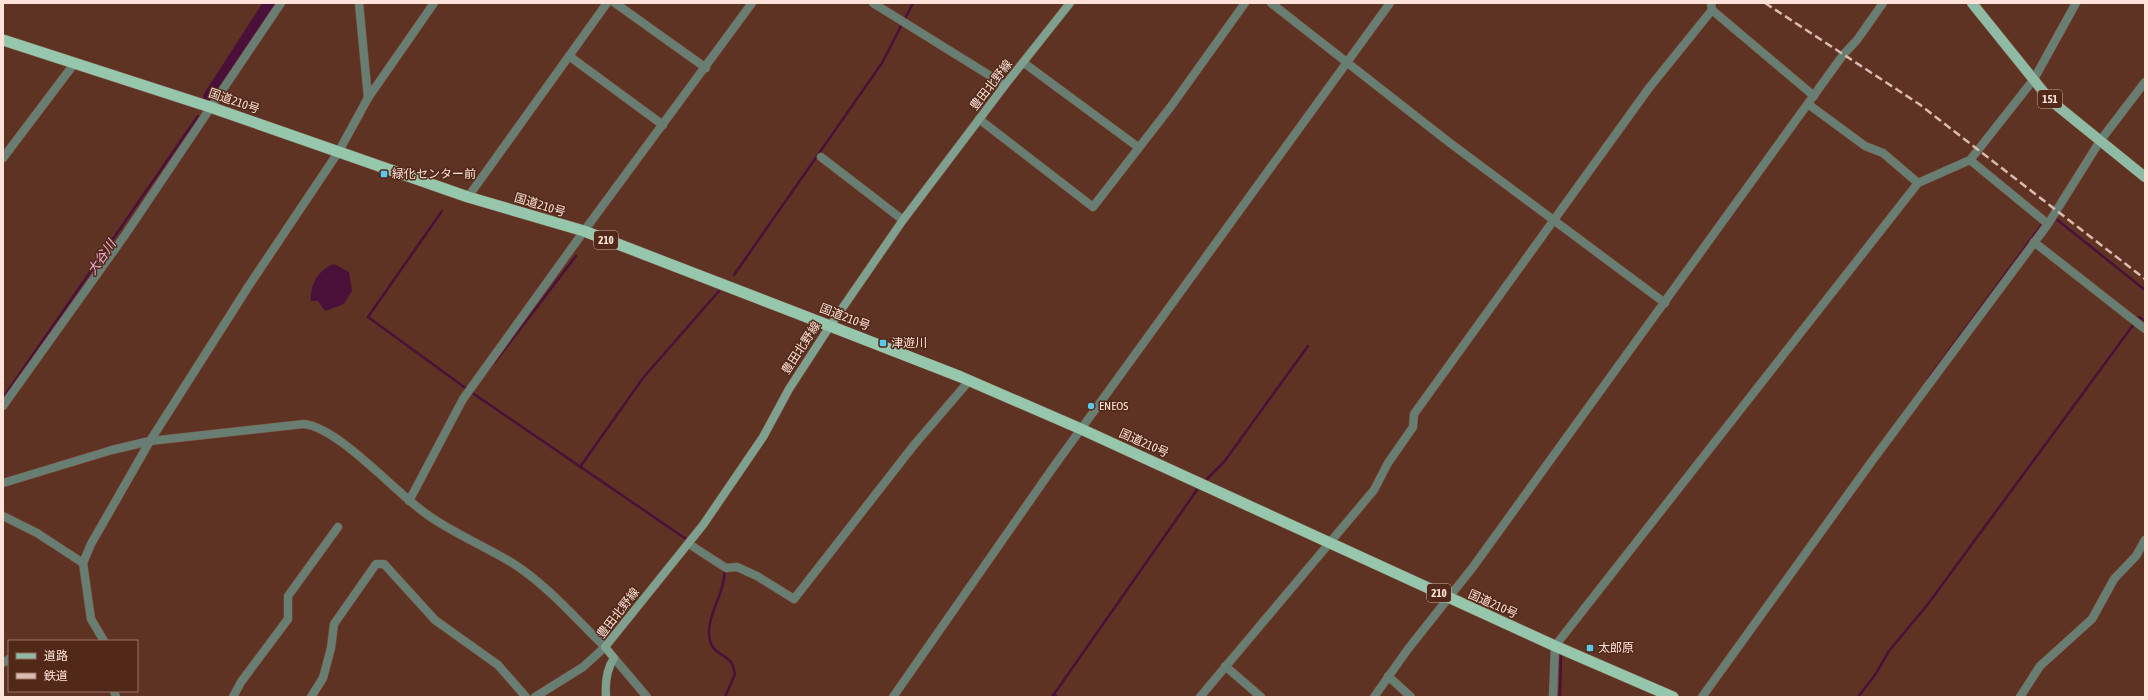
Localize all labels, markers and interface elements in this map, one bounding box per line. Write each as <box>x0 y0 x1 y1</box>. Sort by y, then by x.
street label: 豊田北野線 <box>967 57 1015 113</box>
street label: 国道210号 <box>207 86 261 116</box>
road number: 151 <box>2038 90 2062 108</box>
place label: 緑化センター前 <box>392 167 476 181</box>
marker: 緑化センター前 <box>379 169 389 179</box>
street label: 国道210号 <box>513 191 567 219</box>
road number: 210 <box>594 231 618 249</box>
water label: 大谷川 <box>84 235 120 278</box>
street label: 国道210号 <box>818 301 872 333</box>
street label: 豊田北野線 <box>779 319 823 377</box>
place label: 津遊川 <box>891 336 927 350</box>
marker: 津遊川 <box>878 338 888 348</box>
place label: ENEOS <box>1099 399 1128 413</box>
marker: ENEOS <box>1086 401 1096 411</box>
street label: 国道210号 <box>1117 426 1171 460</box>
road number: 210 <box>1427 584 1451 602</box>
street label: 豊田北野線 <box>594 585 642 641</box>
street label: 国道210号 <box>1466 587 1520 621</box>
legend <box>8 640 138 692</box>
place label: 太郎原 <box>1598 641 1634 655</box>
marker: 太郎原 <box>1585 643 1595 653</box>
text: 道路 <box>44 649 68 663</box>
text: 鉄道 <box>44 669 68 683</box>

